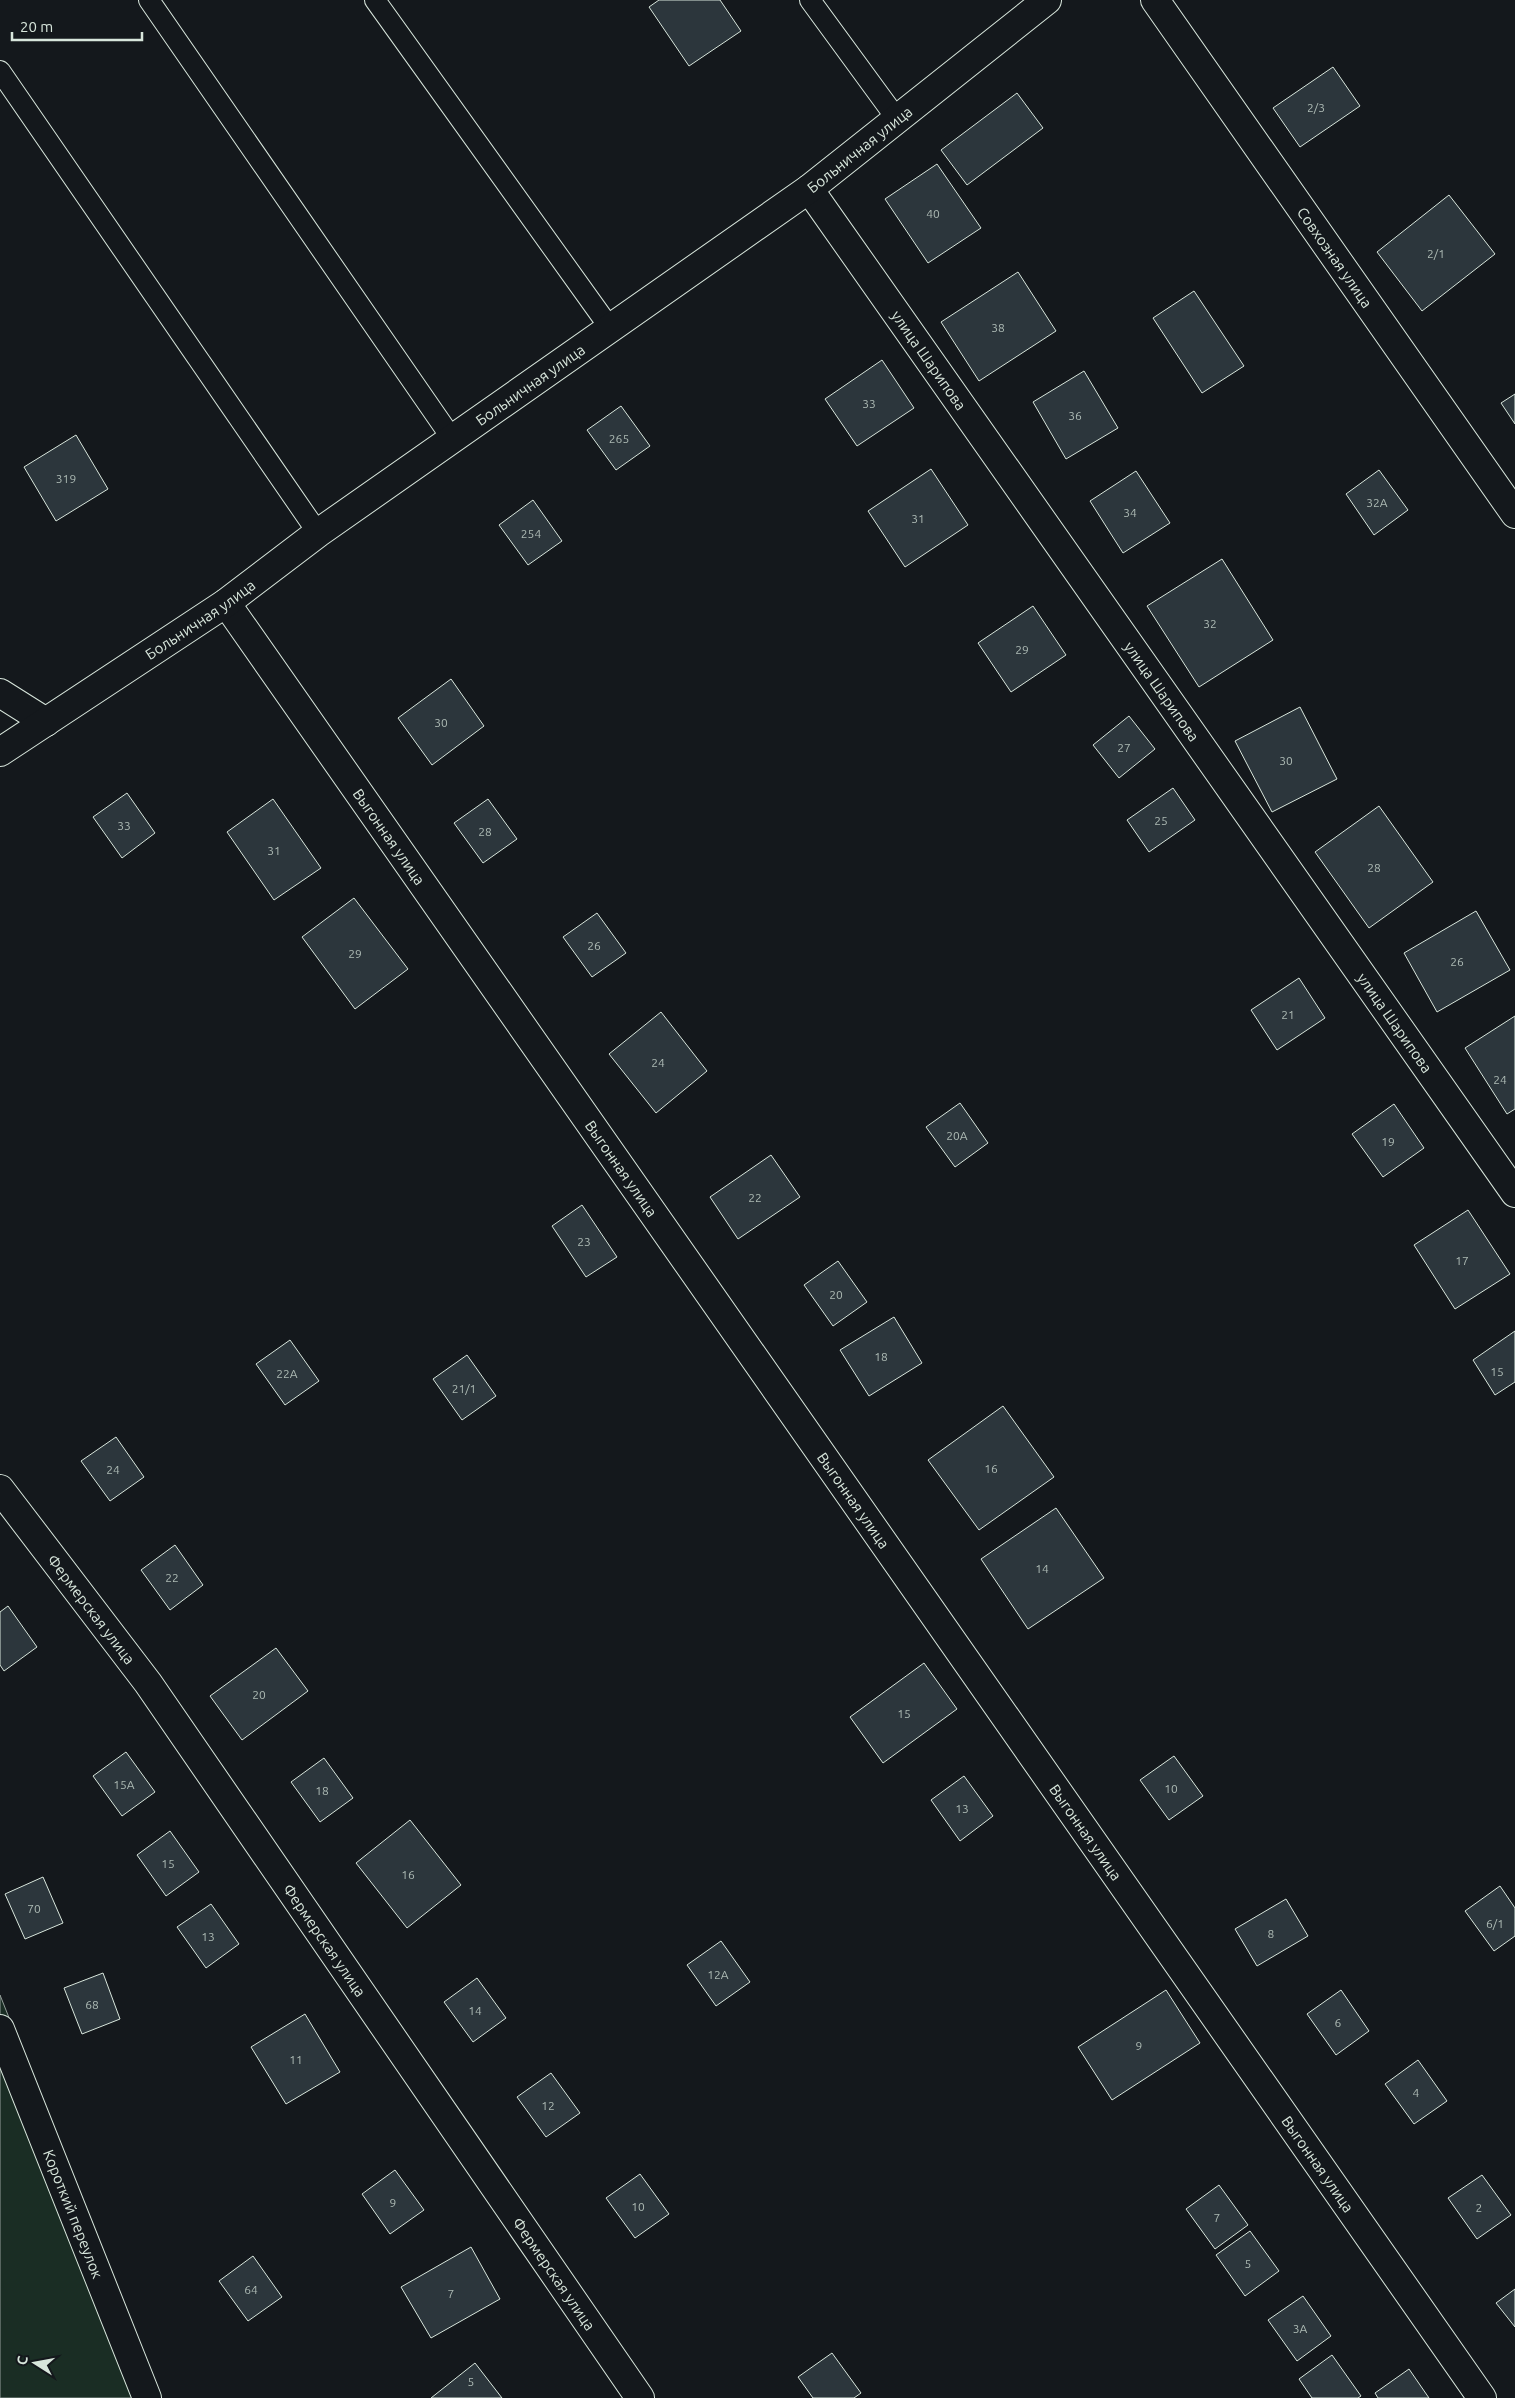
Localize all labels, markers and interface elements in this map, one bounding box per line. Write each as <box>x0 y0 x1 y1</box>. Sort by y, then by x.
scale bar <box>12 10 142 42</box>
text: 20 m <box>20 18 53 35</box>
house number: 2/3 <box>1307 101 1325 114</box>
street label: Больничная улица <box>803 102 915 196</box>
street label: Совхозная улица <box>1294 204 1376 311</box>
house number: 40 <box>926 207 940 220</box>
house number: 2/1 <box>1427 247 1445 260</box>
street label: улица Шарипова <box>888 307 970 413</box>
house number: 38 <box>991 321 1005 334</box>
street label: Больничная улица <box>472 341 588 429</box>
house number: 33 <box>862 397 876 410</box>
house number: 36 <box>1068 409 1082 422</box>
house number: 265 <box>609 432 629 445</box>
house number: 319 <box>56 472 76 485</box>
house number: 32А <box>1366 496 1388 509</box>
house number: 34 <box>1123 506 1137 519</box>
house number: 31 <box>911 512 925 525</box>
house number: 254 <box>521 527 541 540</box>
street label: Больничная улица <box>142 576 258 663</box>
house number: 32 <box>1203 617 1217 630</box>
street label: улица Шарипова <box>1121 638 1203 744</box>
house number: 29 <box>1015 643 1029 656</box>
house number: 30 <box>434 716 448 729</box>
house number: 27 <box>1117 741 1131 754</box>
house number: 30 <box>1279 754 1293 767</box>
street label: Выгонная улица <box>350 785 429 888</box>
house number: 25 <box>1154 814 1168 827</box>
house number: 33 <box>117 819 131 832</box>
house number: 28 <box>478 825 492 838</box>
house number: 31 <box>267 844 281 857</box>
house number: 28 <box>1367 861 1381 874</box>
house number: 26 <box>587 939 601 952</box>
house number: 29 <box>348 947 362 960</box>
house number: 26 <box>1450 955 1464 968</box>
street label: улица Шарипова <box>1354 969 1436 1076</box>
house number: 21 <box>1281 1008 1295 1021</box>
house number: 24 <box>651 1056 665 1069</box>
house number: 24 <box>1493 1073 1507 1086</box>
street label: Выгонная улица <box>582 1117 661 1220</box>
house number: 20А <box>946 1129 968 1142</box>
house number: 19 <box>1381 1135 1395 1148</box>
house number: 22 <box>748 1191 762 1204</box>
house number: 23 <box>577 1235 591 1248</box>
house number: 17 <box>1455 1254 1469 1267</box>
house number: 20 <box>829 1288 843 1301</box>
house number: 18 <box>874 1350 888 1363</box>
house number: 15 <box>1490 1365 1504 1378</box>
house number: 22А <box>276 1367 298 1380</box>
house number: 21/1 <box>452 1382 476 1395</box>
street label: Выгонная улица <box>814 1449 893 1552</box>
house number: 16 <box>984 1462 998 1475</box>
house number: 24 <box>106 1463 120 1476</box>
street label: Фермерская улица <box>44 1551 139 1667</box>
house number: 14 <box>1035 1562 1049 1575</box>
house number: 22 <box>165 1571 179 1584</box>
house number: 20 <box>252 1688 266 1701</box>
house number: 15 <box>897 1707 911 1720</box>
house number: 15А <box>113 1778 135 1791</box>
street label: Выгонная улица <box>1046 1781 1125 1883</box>
house number: 10 <box>1164 1782 1178 1795</box>
house number: 18 <box>315 1784 329 1797</box>
house number: 13 <box>955 1802 969 1815</box>
house number: 15 <box>161 1857 175 1870</box>
house number: 16 <box>401 1868 415 1881</box>
street label: Фермерская улица <box>280 1880 370 2000</box>
house number: 70 <box>27 1902 41 1915</box>
house number: 6/1 <box>1486 1917 1504 1930</box>
house number: 8 <box>1268 1927 1275 1940</box>
house number: 13 <box>201 1930 215 1943</box>
house number: 12А <box>707 1968 729 1981</box>
house number: 68 <box>85 1998 99 2011</box>
house number: 14 <box>468 2004 482 2017</box>
house number: 6 <box>1335 2016 1342 2029</box>
house number: 9 <box>1136 2039 1142 2052</box>
house number: 11 <box>289 2053 303 2066</box>
house number: 4 <box>1413 2086 1420 2099</box>
house number: 12 <box>541 2099 555 2112</box>
street label: Выгонная улица <box>1279 2113 1358 2215</box>
street label: Короткий переулок <box>40 2147 107 2281</box>
house number: 9 <box>390 2196 396 2209</box>
house number: 10 <box>631 2200 645 2213</box>
house number: 2 <box>1476 2201 1482 2214</box>
house number: 7 <box>1214 2211 1220 2224</box>
street label: Фермерская улица <box>510 2214 599 2333</box>
house number: 5 <box>1245 2257 1251 2270</box>
house number: 64 <box>244 2283 258 2296</box>
house number: 7 <box>448 2287 454 2300</box>
house number: 3А <box>1293 2322 1307 2335</box>
north arrow <box>10 2338 60 2388</box>
text: С <box>14 2355 31 2366</box>
house number: 5 <box>468 2375 474 2388</box>

